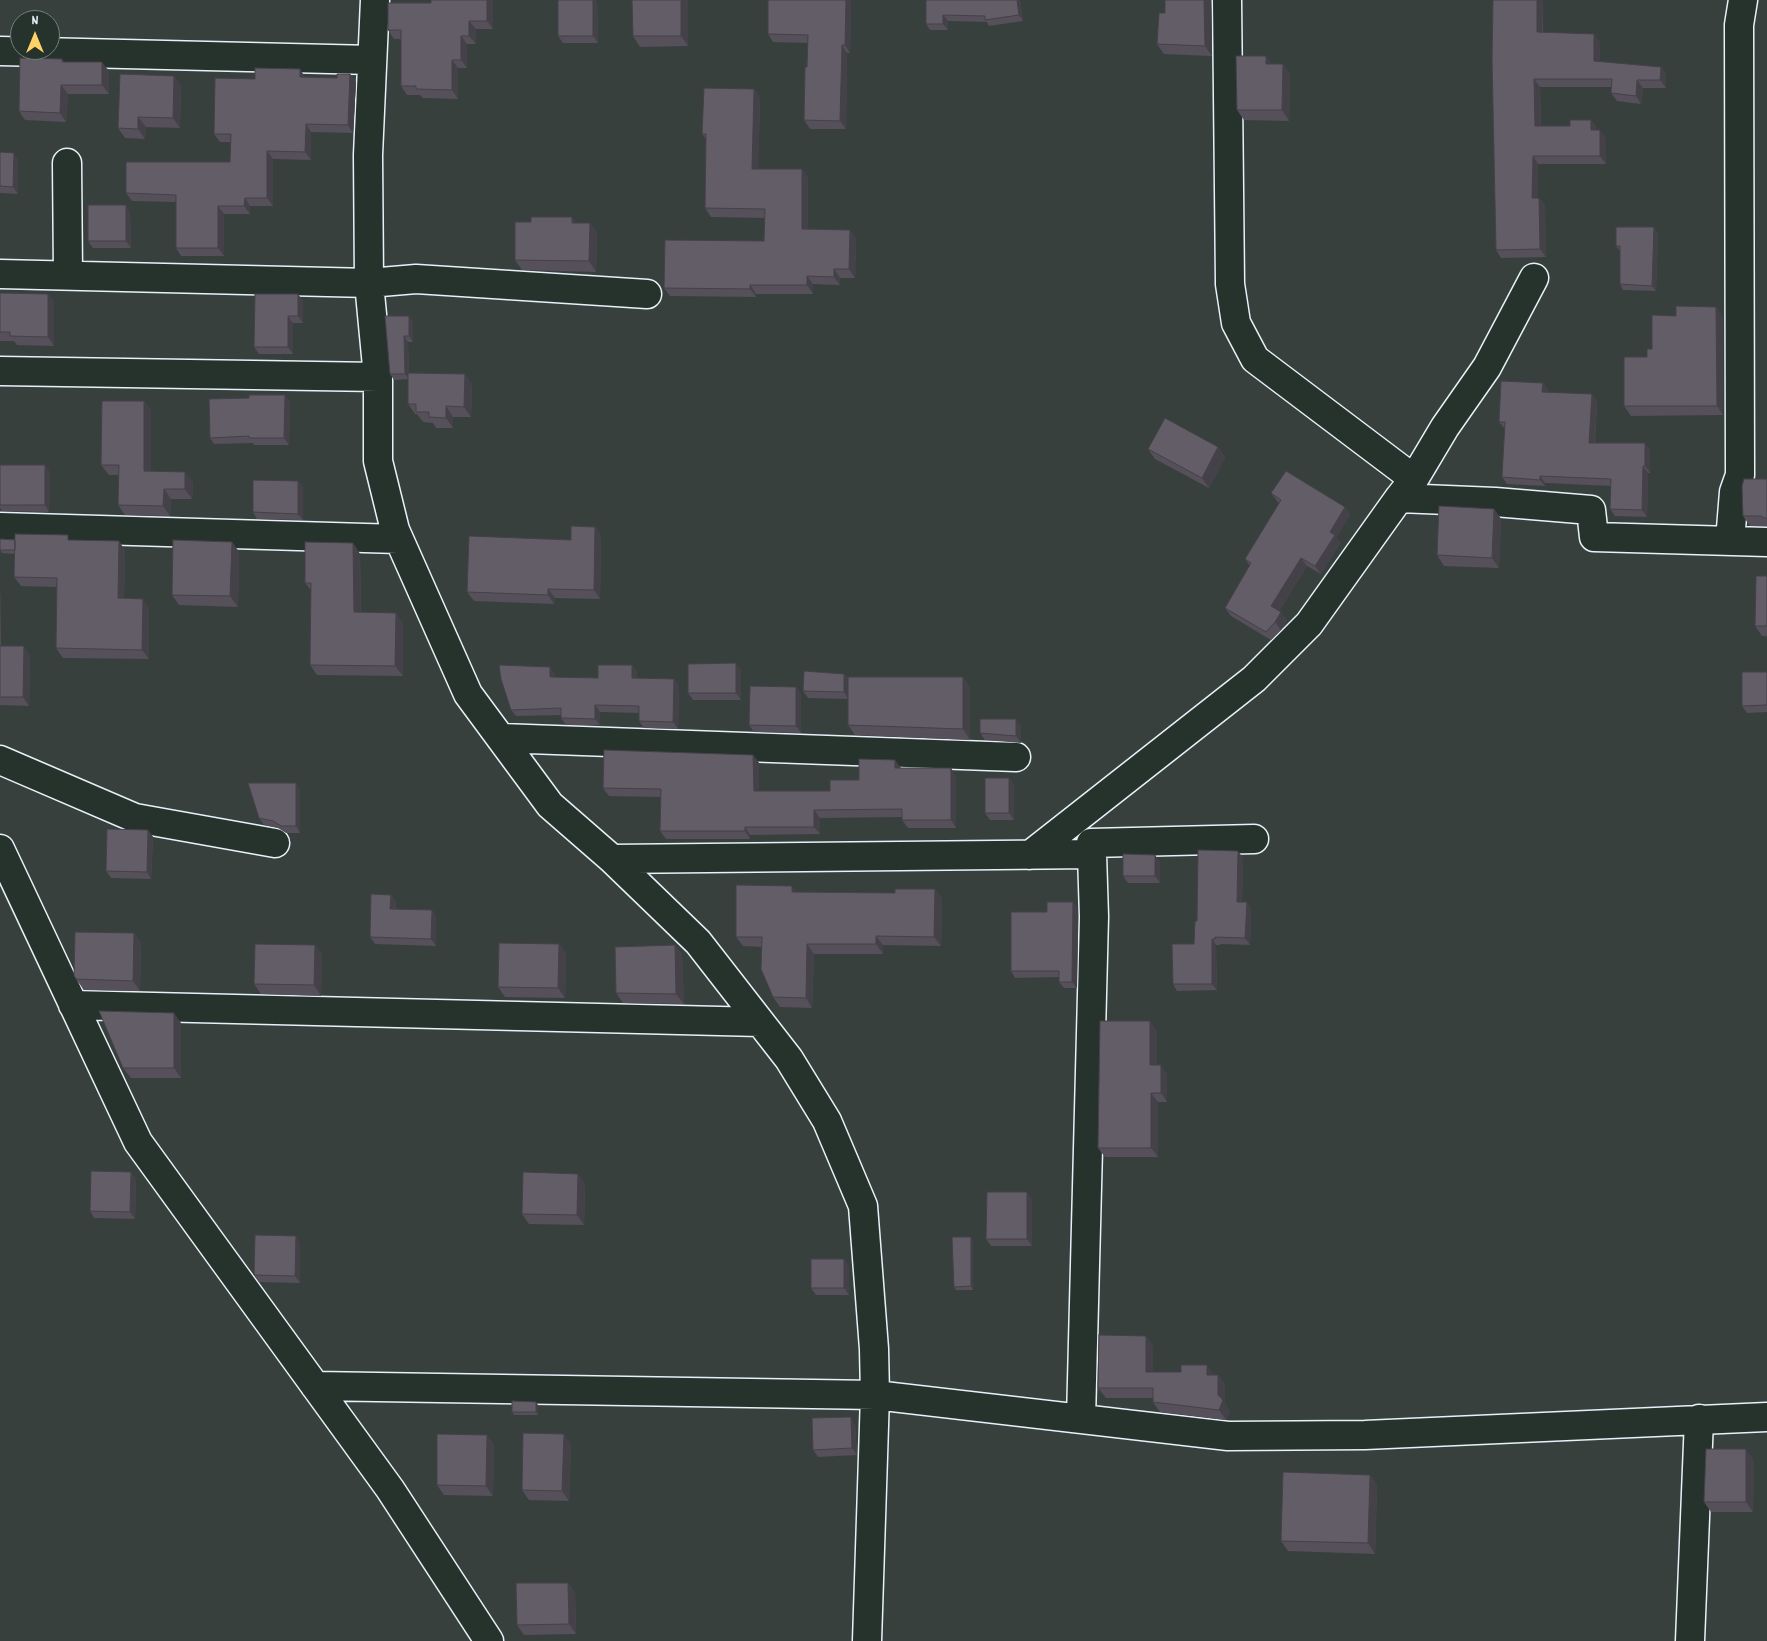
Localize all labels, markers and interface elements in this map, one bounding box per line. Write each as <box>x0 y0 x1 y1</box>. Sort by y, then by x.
north arrow <box>10 10 60 60</box>
text: N <box>32 11 38 31</box>

